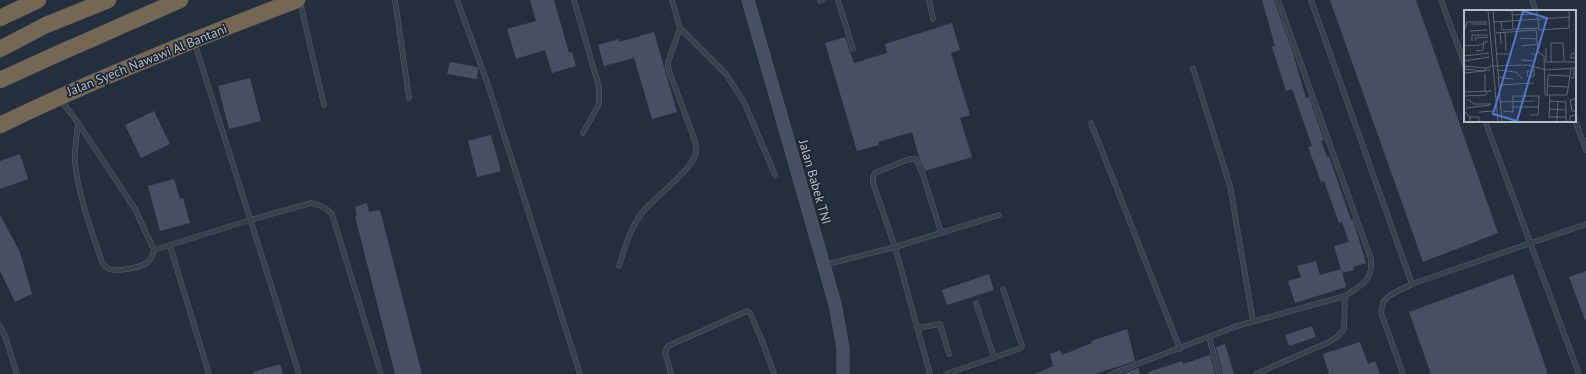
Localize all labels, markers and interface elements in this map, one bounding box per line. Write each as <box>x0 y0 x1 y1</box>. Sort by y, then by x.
inset map <box>1464 10 1576 122</box>
street label: Jalan Syech Nawawi Al Bantani <box>63 20 230 100</box>
street label: Jalan Babek TNI <box>795 137 835 226</box>

